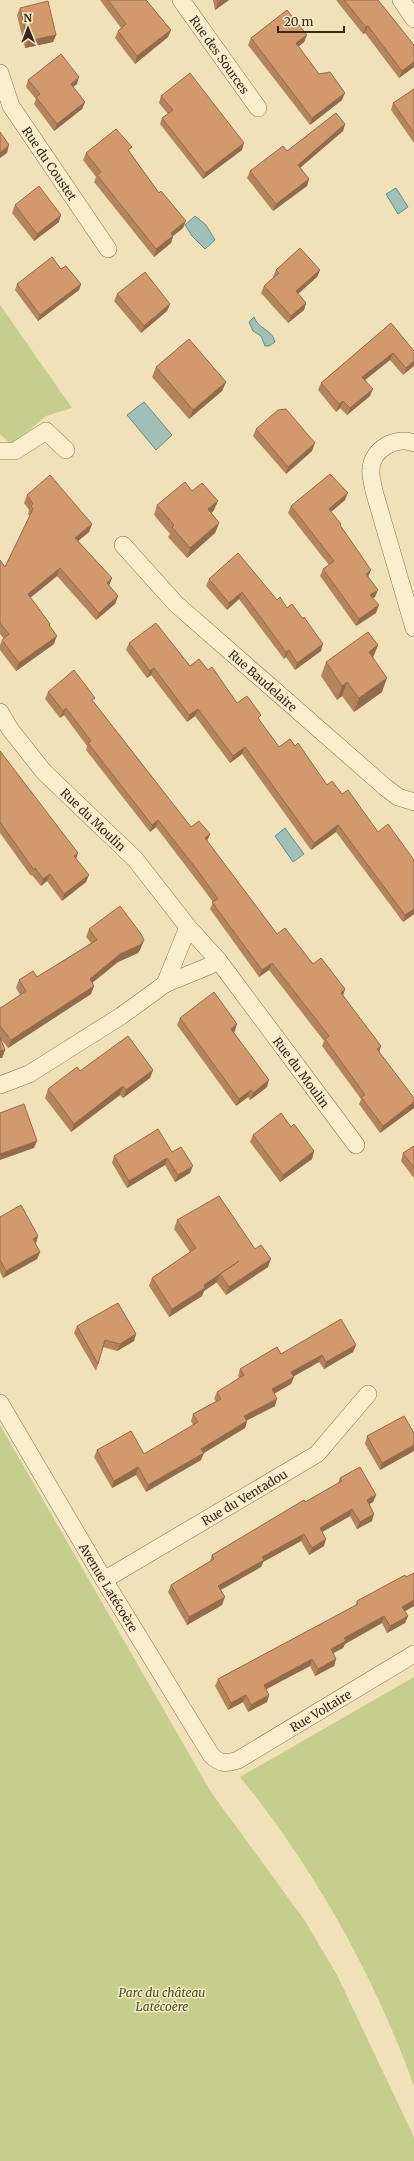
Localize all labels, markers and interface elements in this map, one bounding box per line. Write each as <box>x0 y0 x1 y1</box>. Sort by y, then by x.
north arrow <box>8 8 48 48</box>
scale bar <box>278 8 344 34</box>
text: N <box>23 11 33 25</box>
street label: Rue des Sources <box>187 13 253 97</box>
text: 20 m <box>284 14 313 29</box>
street label: Rue du Coustet <box>20 124 80 203</box>
street label: Rue Baudelaire <box>226 646 300 714</box>
street label: Rue du Moulin <box>58 785 129 854</box>
street label: Rue du Moulin <box>270 1034 333 1110</box>
street label: Rue du Ventadou <box>199 1466 290 1528</box>
street label: Avenue Latécoère <box>76 1539 141 1634</box>
street label: Rue Voltaire <box>287 1686 354 1735</box>
park label: Parc du château Latécoère <box>119 1985 205 2014</box>

